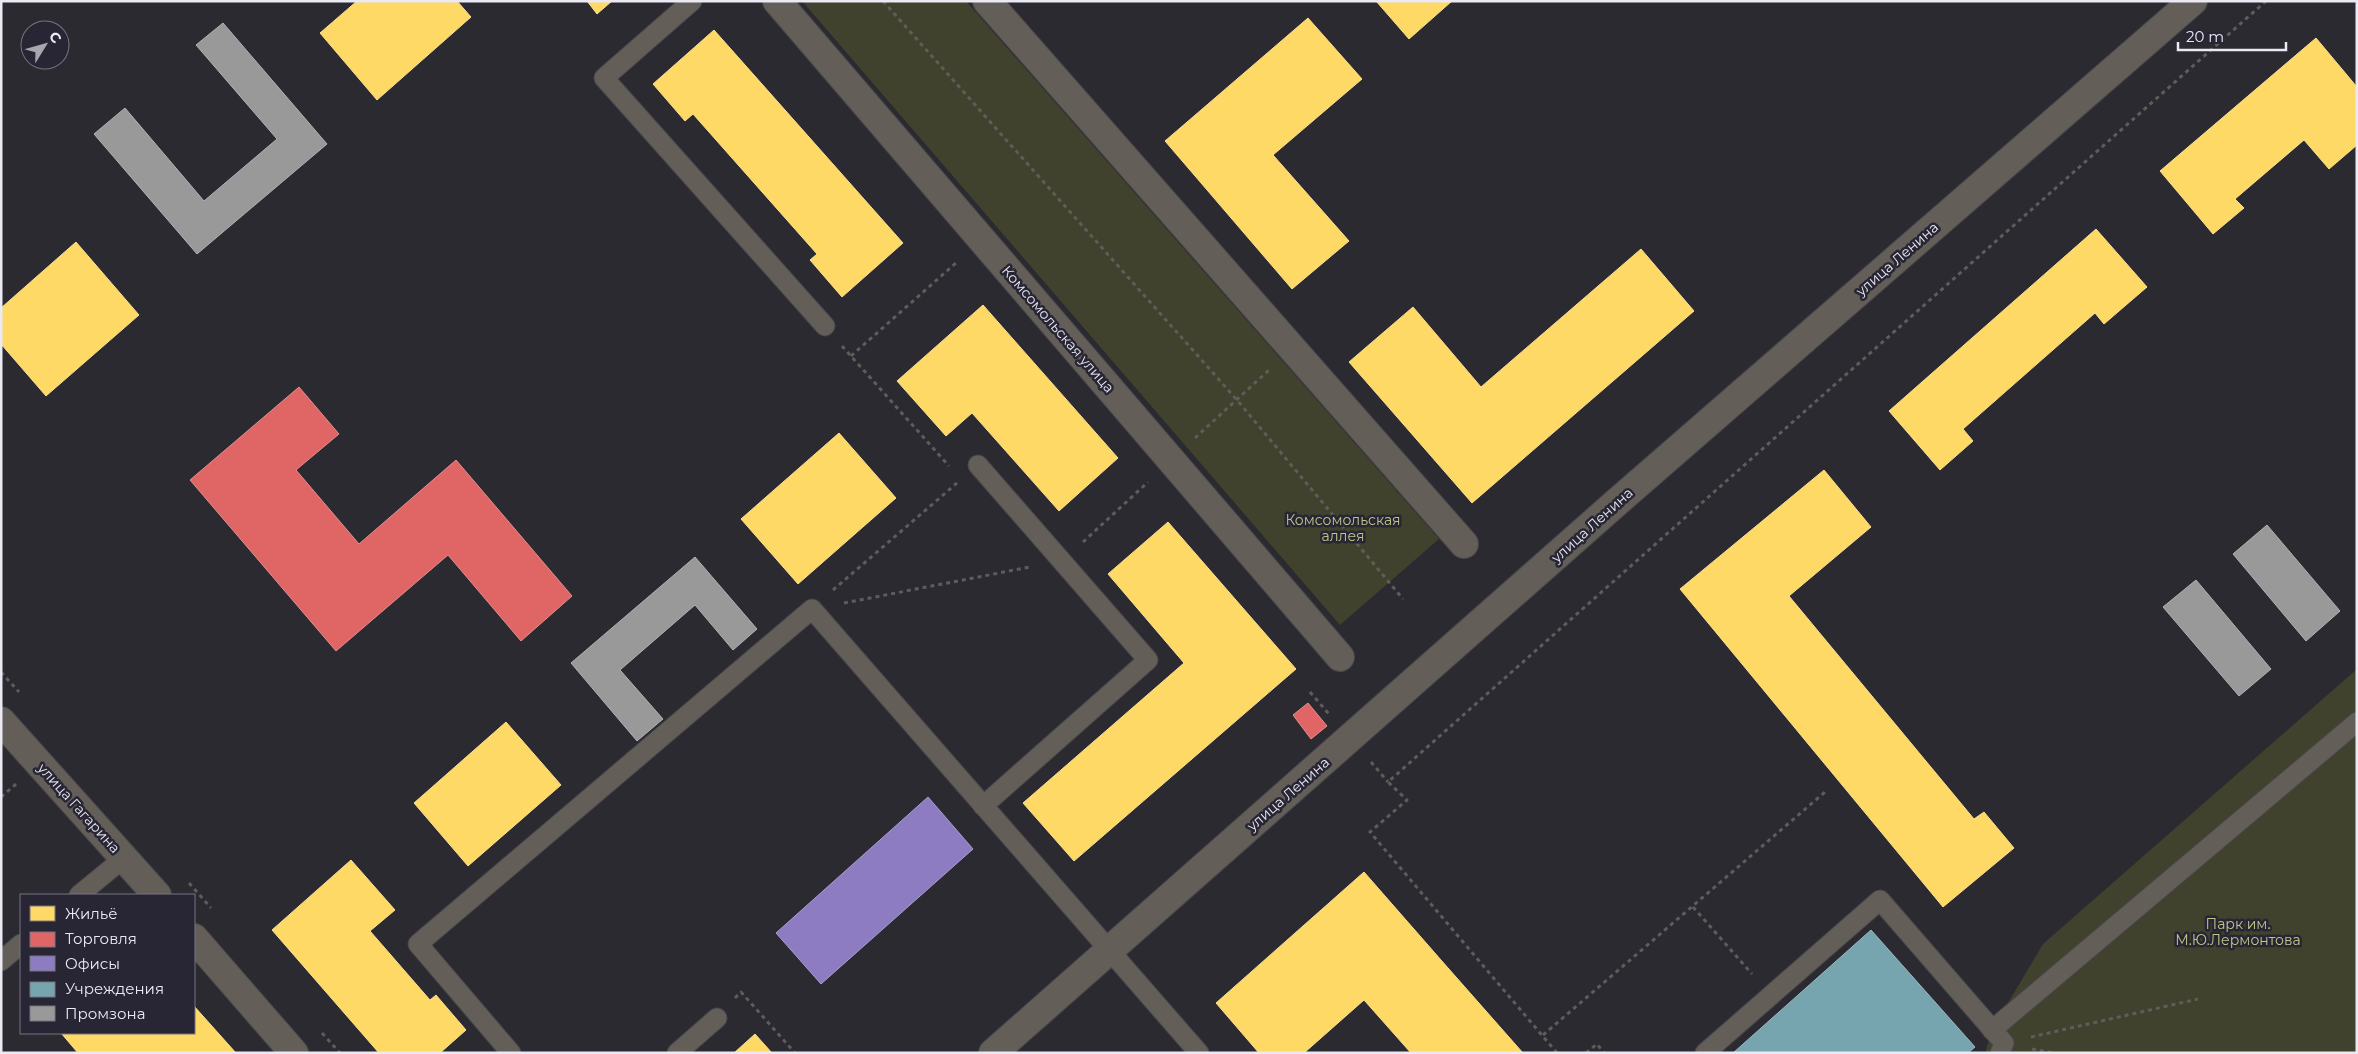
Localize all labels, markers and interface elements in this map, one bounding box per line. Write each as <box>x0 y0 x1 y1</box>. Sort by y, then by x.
north arrow <box>20 20 70 70</box>
scale bar <box>2178 20 2286 52</box>
text: 20 m <box>2186 27 2224 46</box>
text: С <box>45 28 66 47</box>
street label: улица Ленина <box>1851 218 1942 300</box>
street label: Комсомольская улица <box>998 262 1118 396</box>
street label: улица Ленина <box>1547 484 1637 567</box>
park label: Комсомольская аллея <box>1285 511 1401 545</box>
street label: улица Ленина <box>1242 753 1333 835</box>
street label: улица Гагарина <box>33 759 124 857</box>
legend <box>20 894 195 1034</box>
text: Жильё <box>65 904 118 923</box>
park label: Парк им. М.Ю.Лермонтова <box>2175 915 2301 949</box>
text: Торговля <box>65 929 137 948</box>
text: Офисы <box>65 954 120 973</box>
text: Учреждения <box>65 979 164 998</box>
text: Промзона <box>65 1004 145 1023</box>

